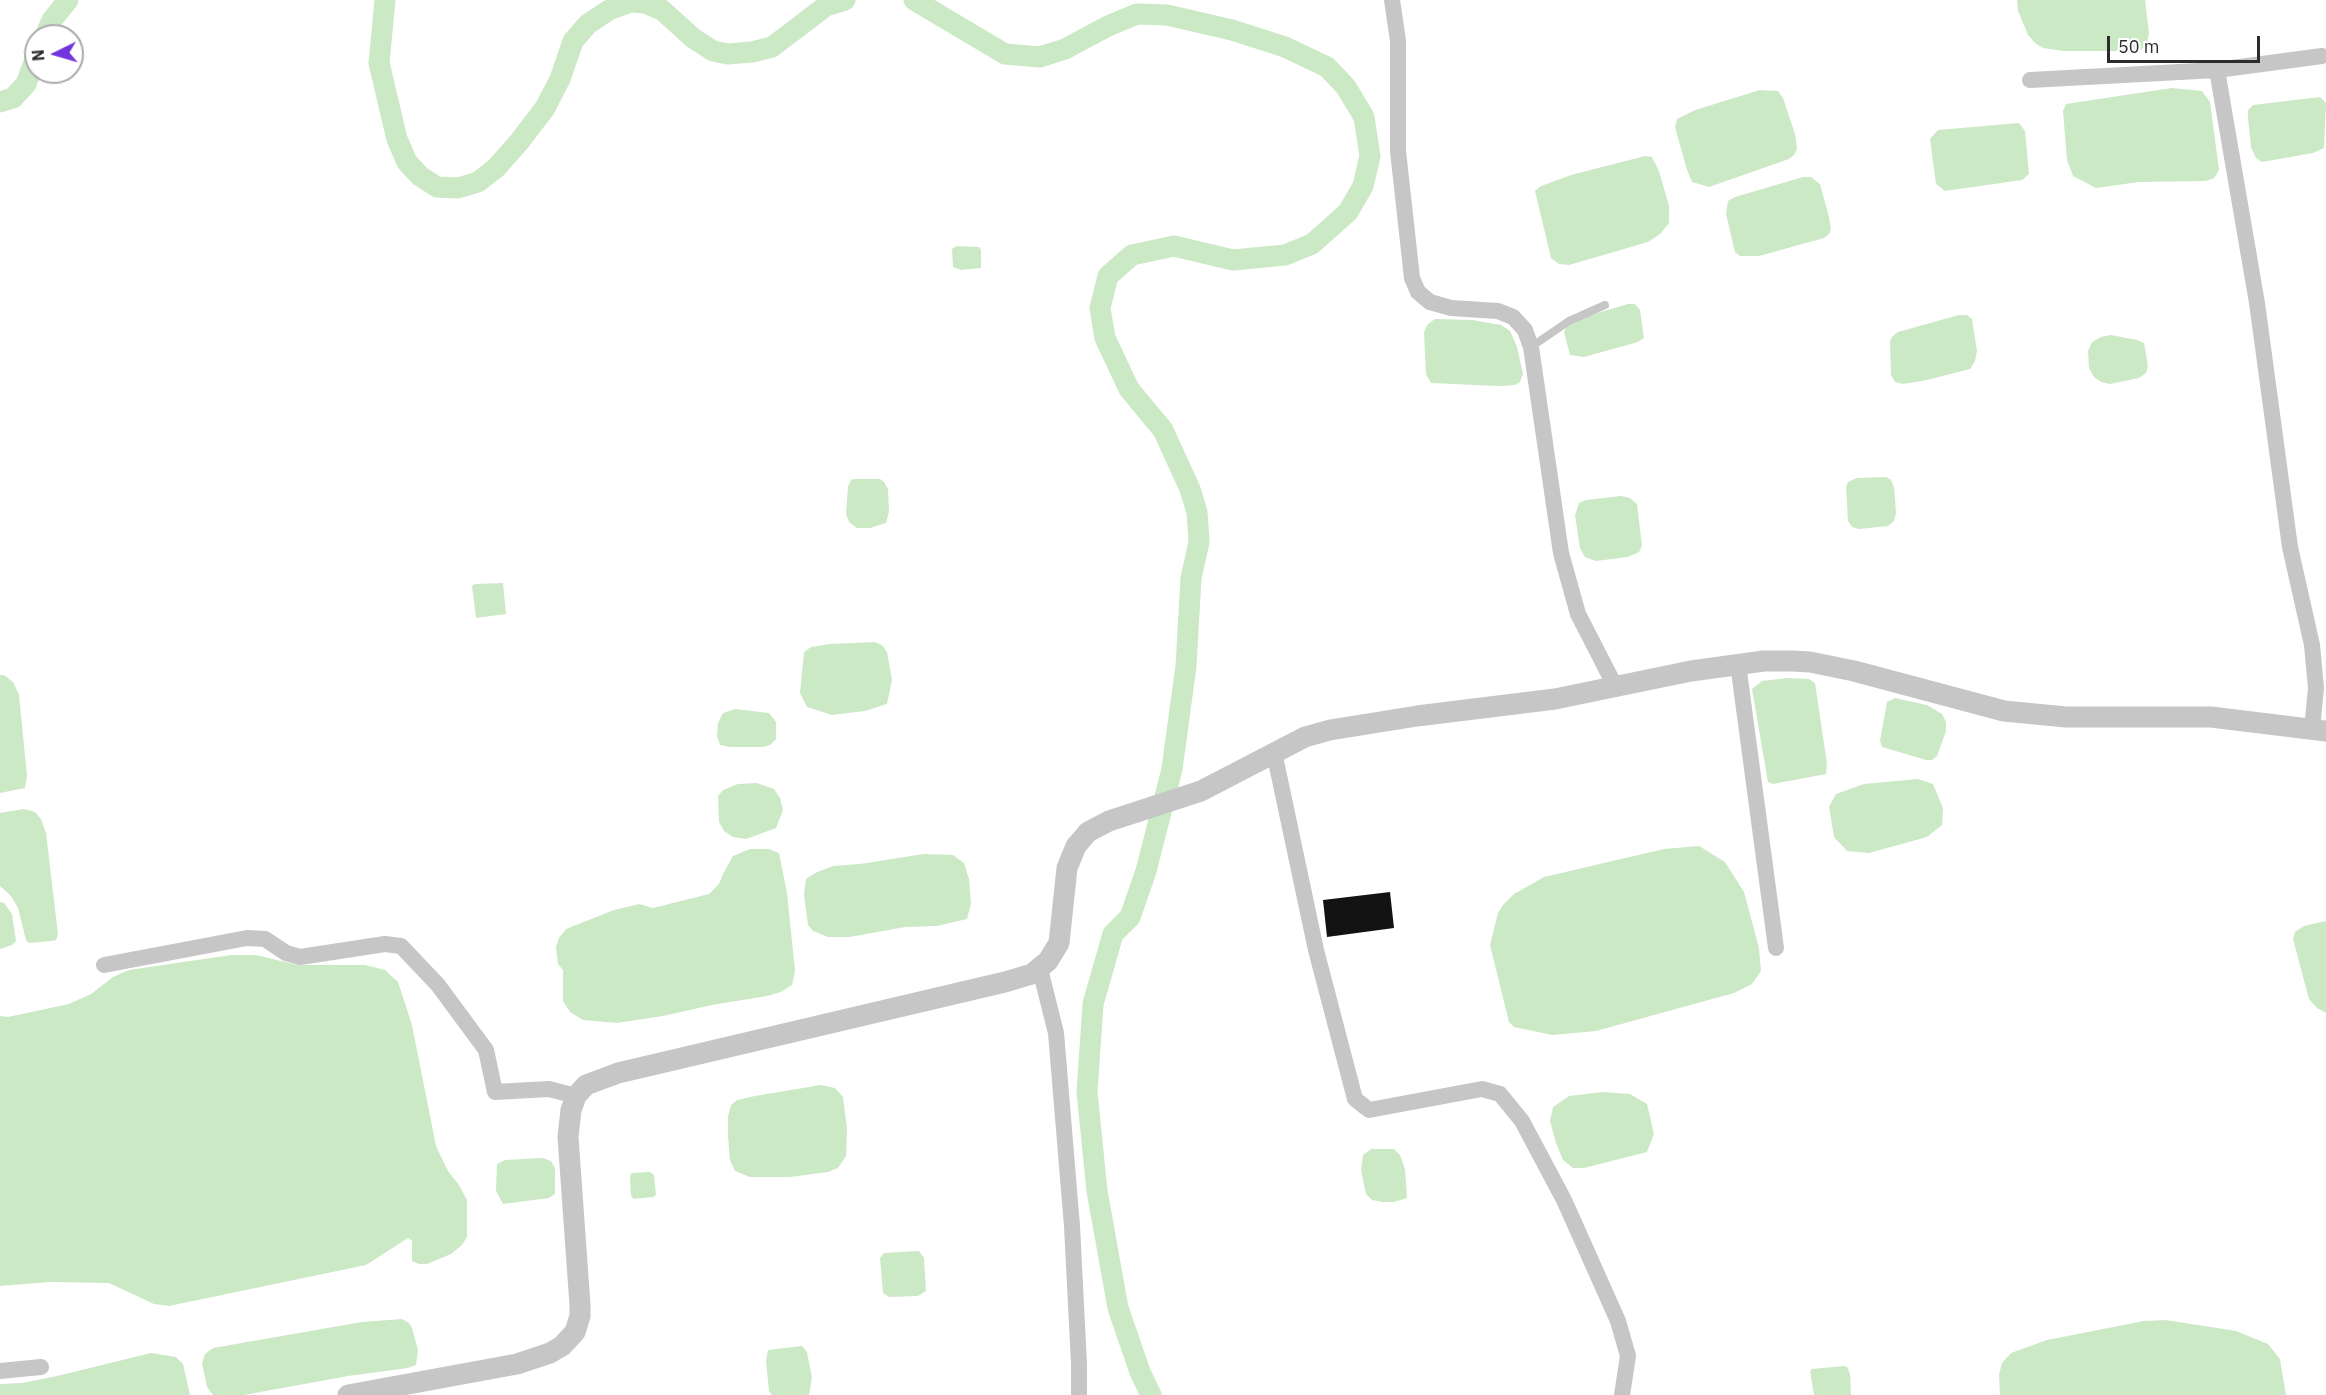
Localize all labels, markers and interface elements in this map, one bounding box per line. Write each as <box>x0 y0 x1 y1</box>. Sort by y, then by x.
north arrow <box>24 24 84 84</box>
scale bar <box>2110 24 2263 62</box>
text: 50 m <box>2118 35 2160 58</box>
text: N <box>28 49 49 62</box>

